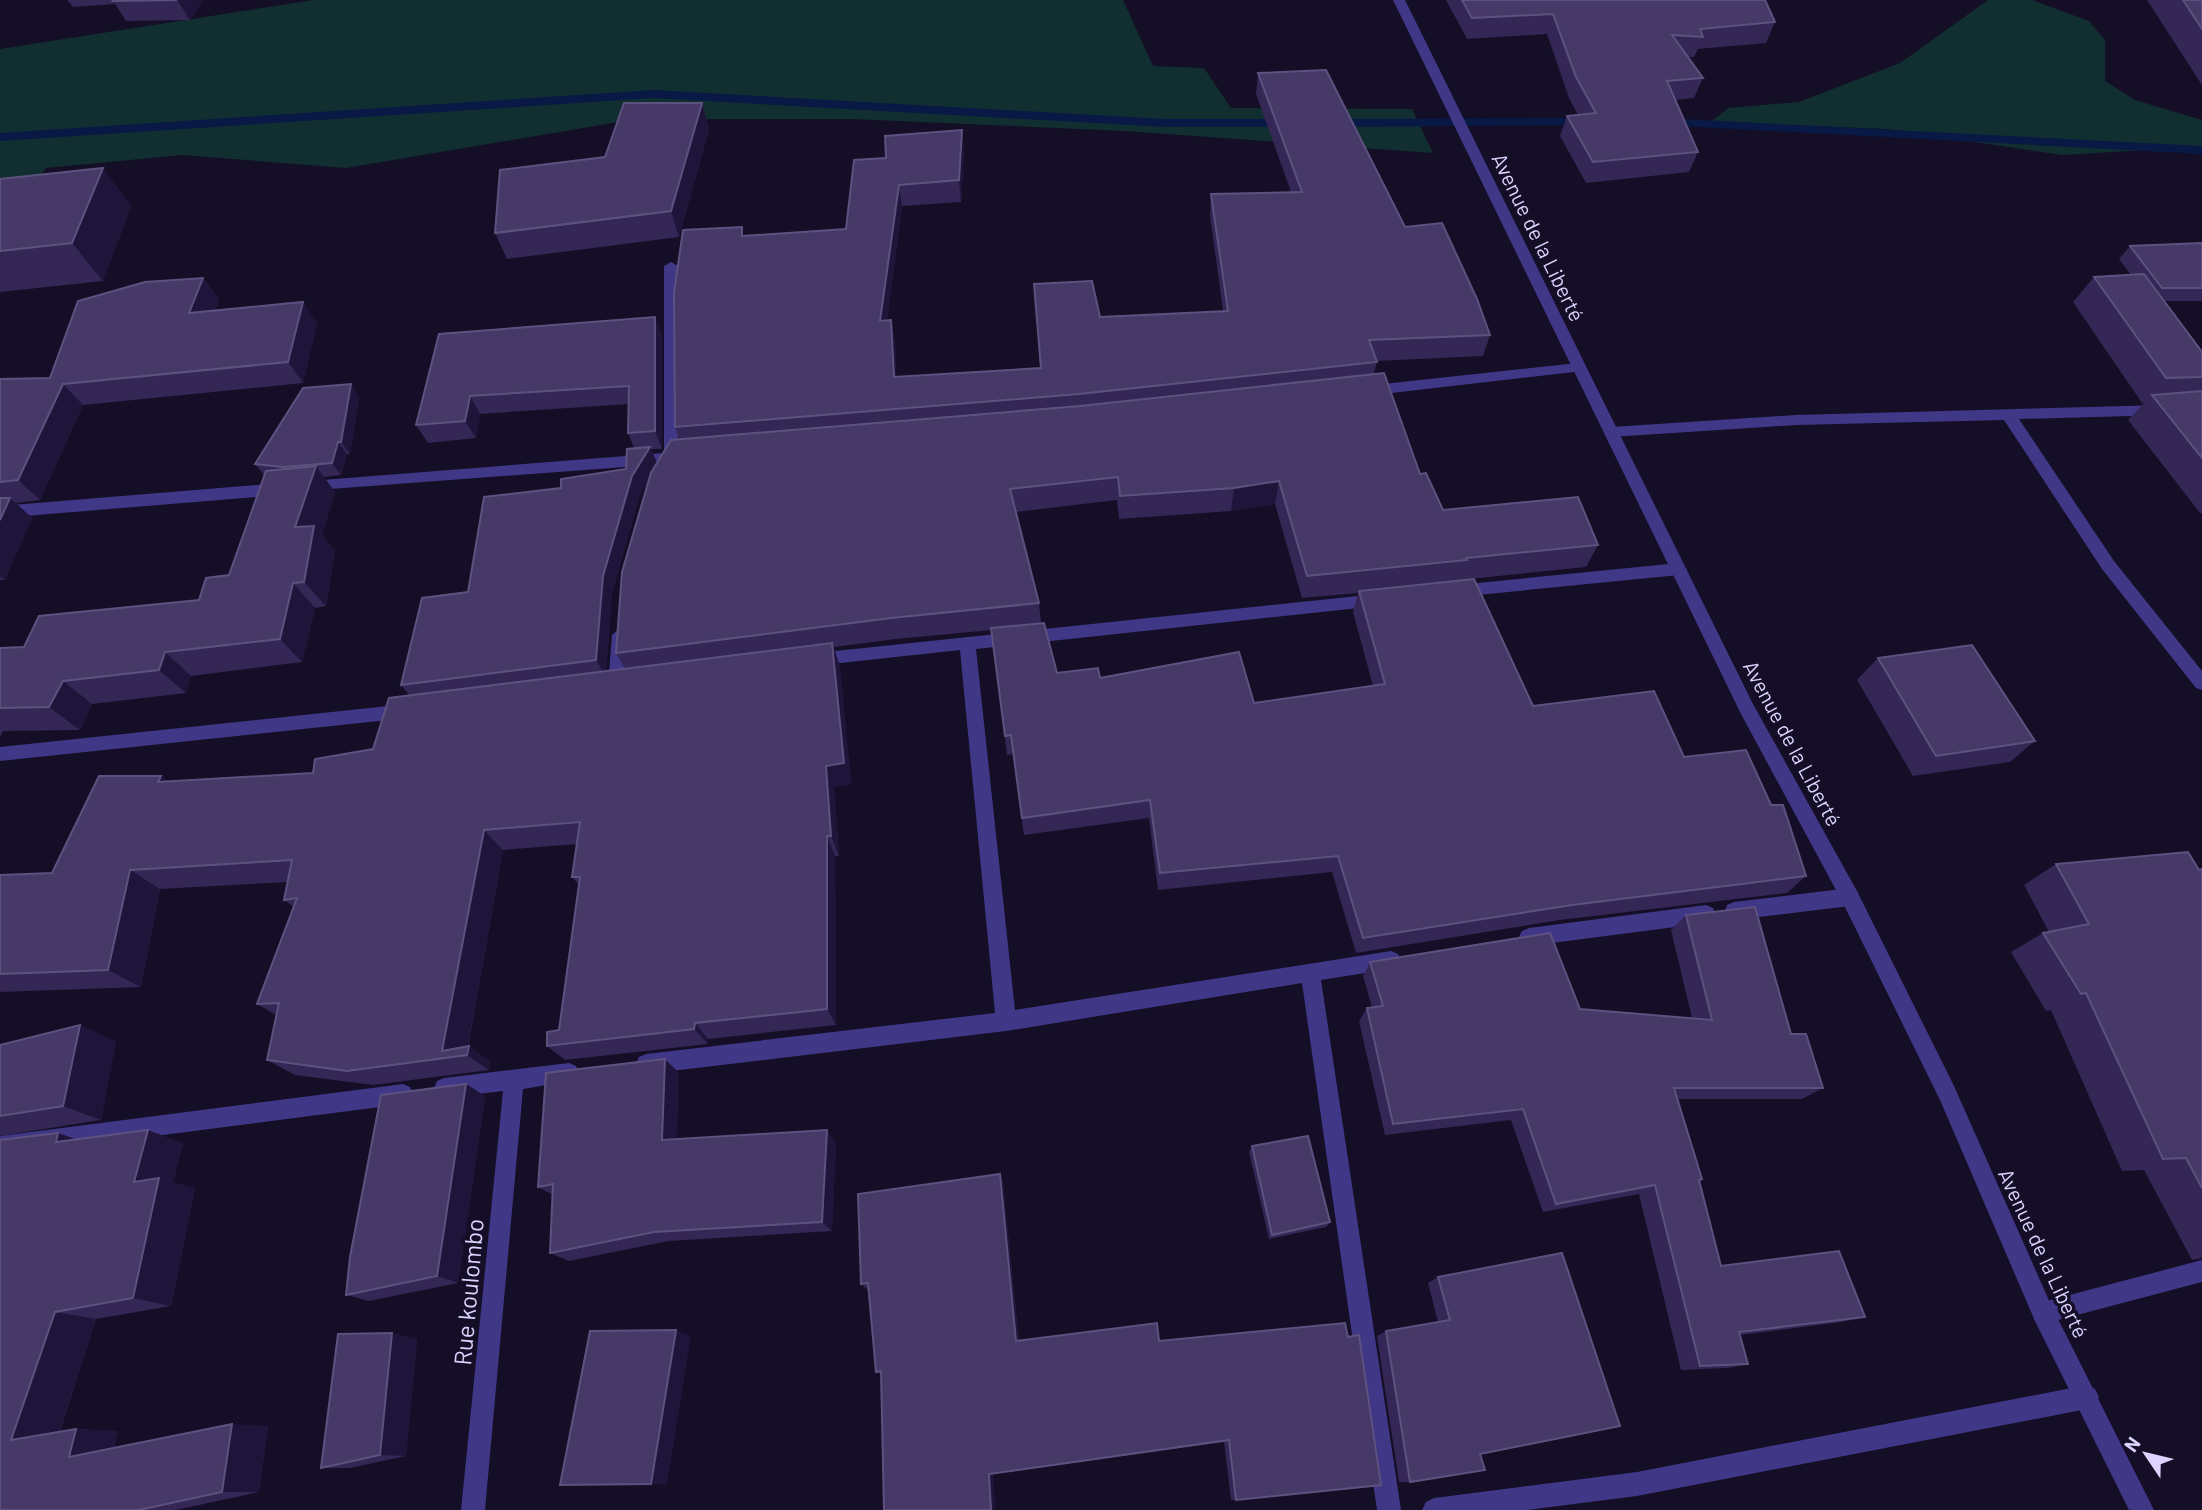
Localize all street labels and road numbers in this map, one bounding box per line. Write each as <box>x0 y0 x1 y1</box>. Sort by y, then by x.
street label: Avenue de la Liberté <box>1487 149 1591 325</box>
street label: Avenue de la Liberté <box>1739 656 1847 830</box>
street label: Avenue de la Liberté <box>1994 1164 2094 1342</box>
street label: Rue koulombo <box>447 1217 489 1367</box>

